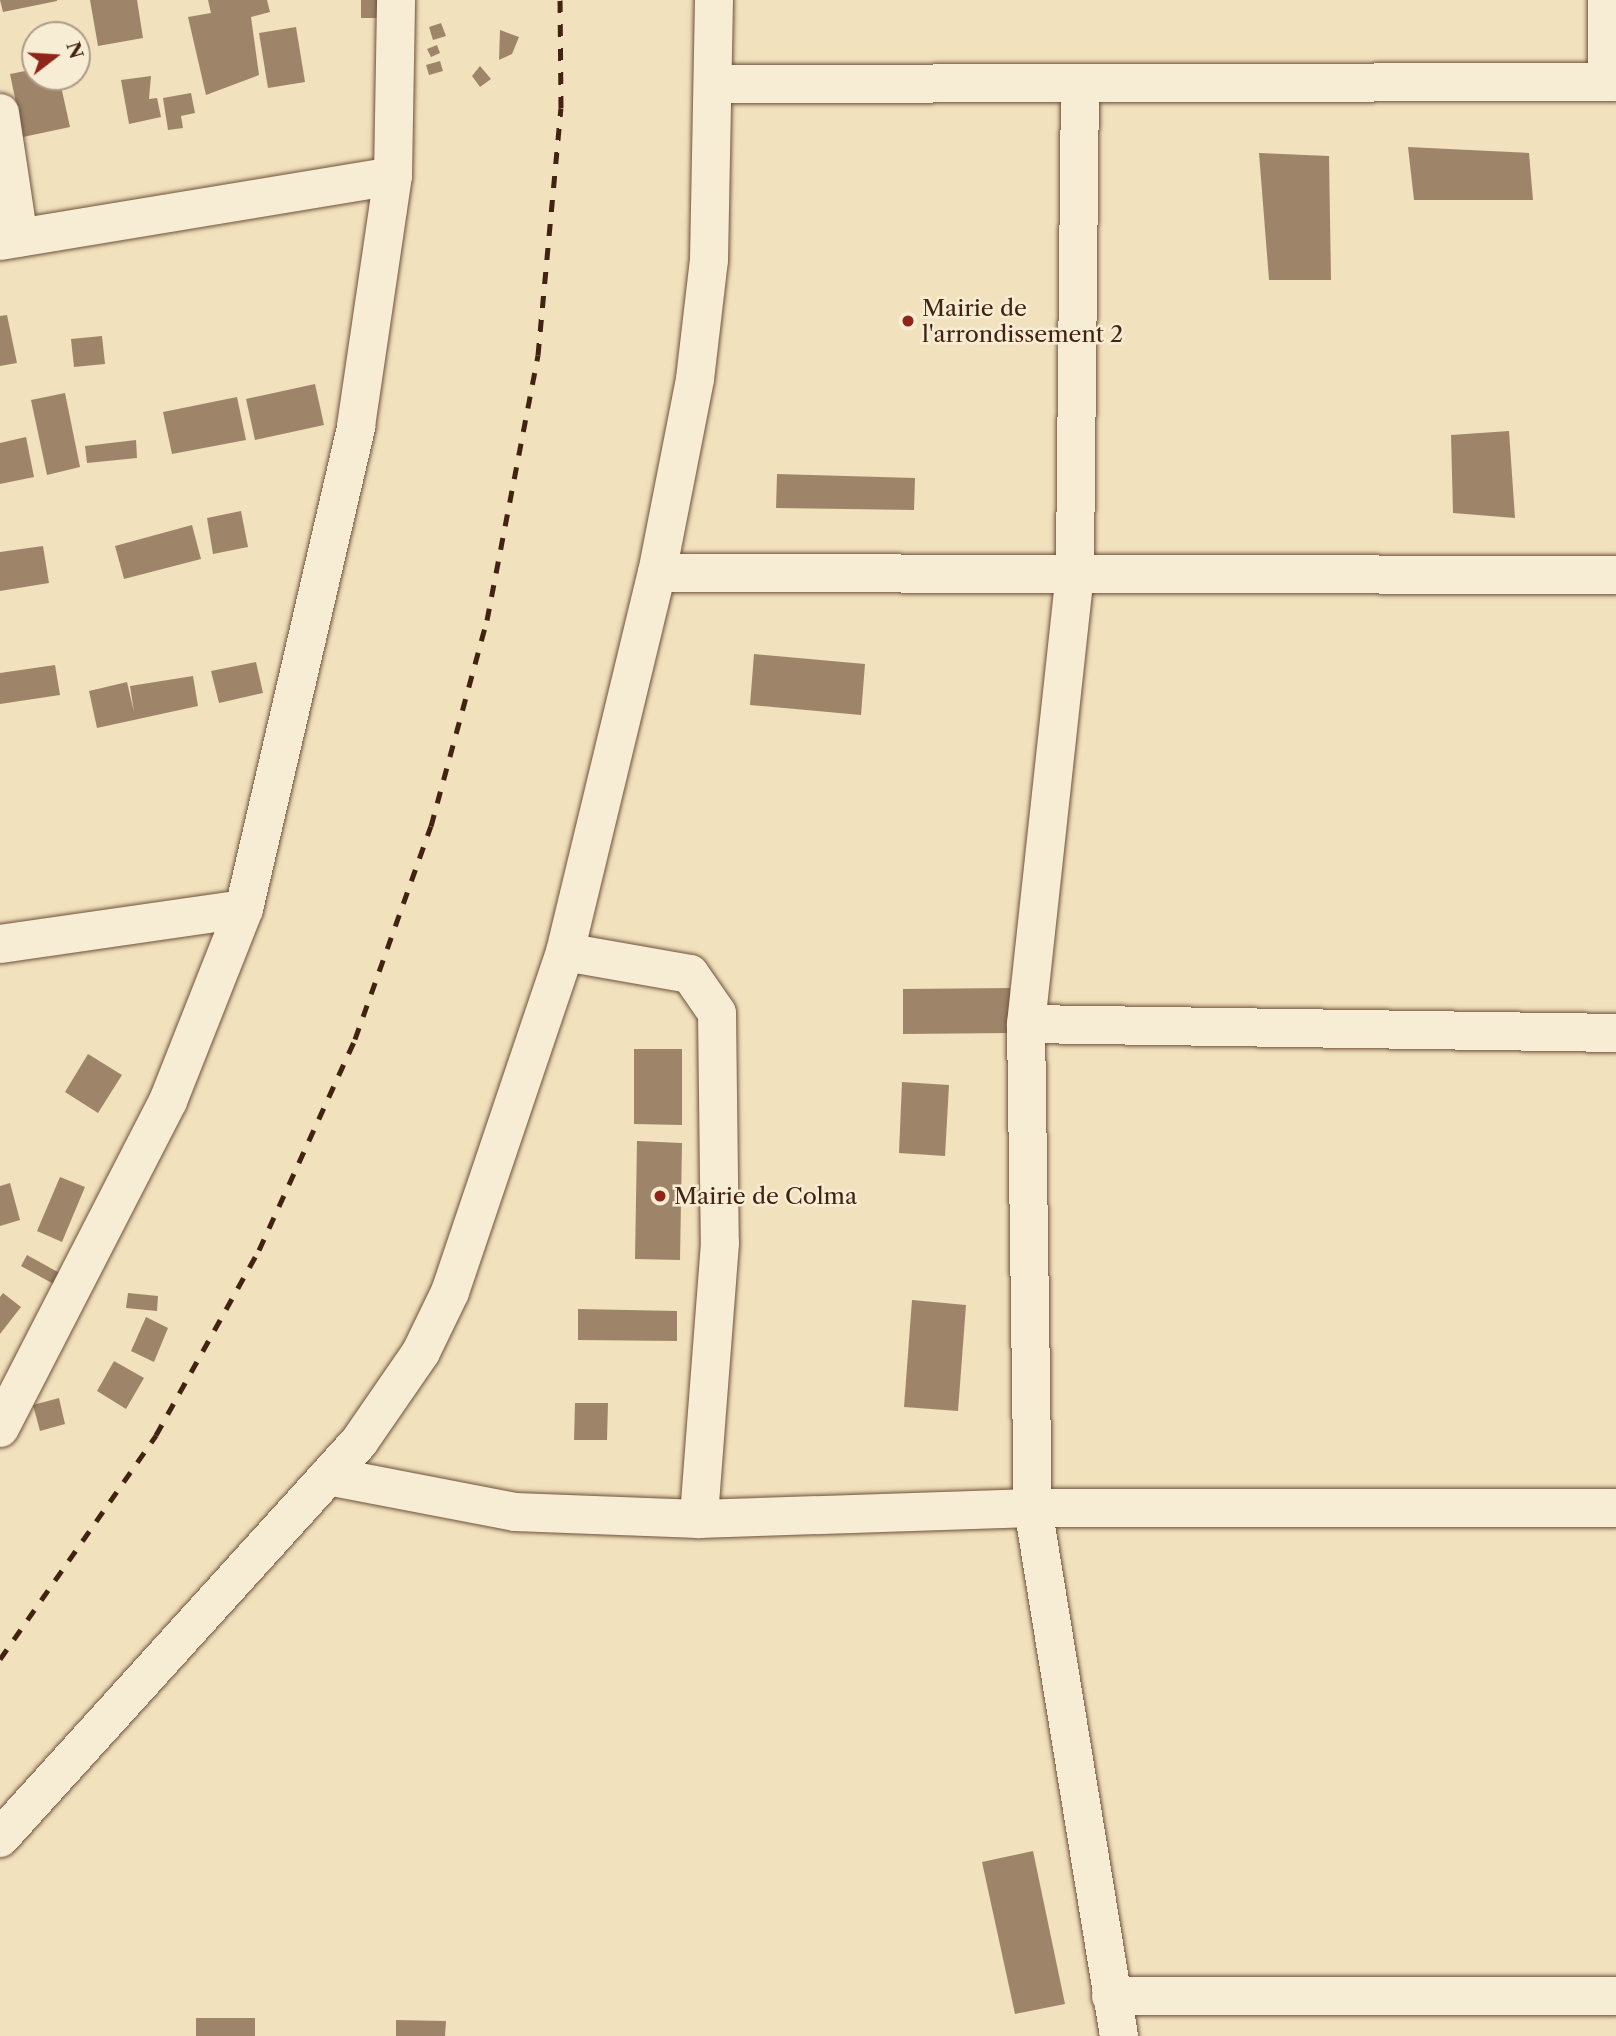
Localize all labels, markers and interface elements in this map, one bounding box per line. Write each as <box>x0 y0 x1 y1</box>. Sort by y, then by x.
north arrow <box>21 21 91 91</box>
text: N <box>61 39 88 62</box>
place label: Mairie de l'arrondissement 2 <box>922 294 1123 348</box>
marker: Mairie de l'arrondissement 2 <box>900 313 916 329</box>
place label: Mairie de Colma <box>674 1182 857 1210</box>
marker: Mairie de Colma <box>652 1188 668 1204</box>

